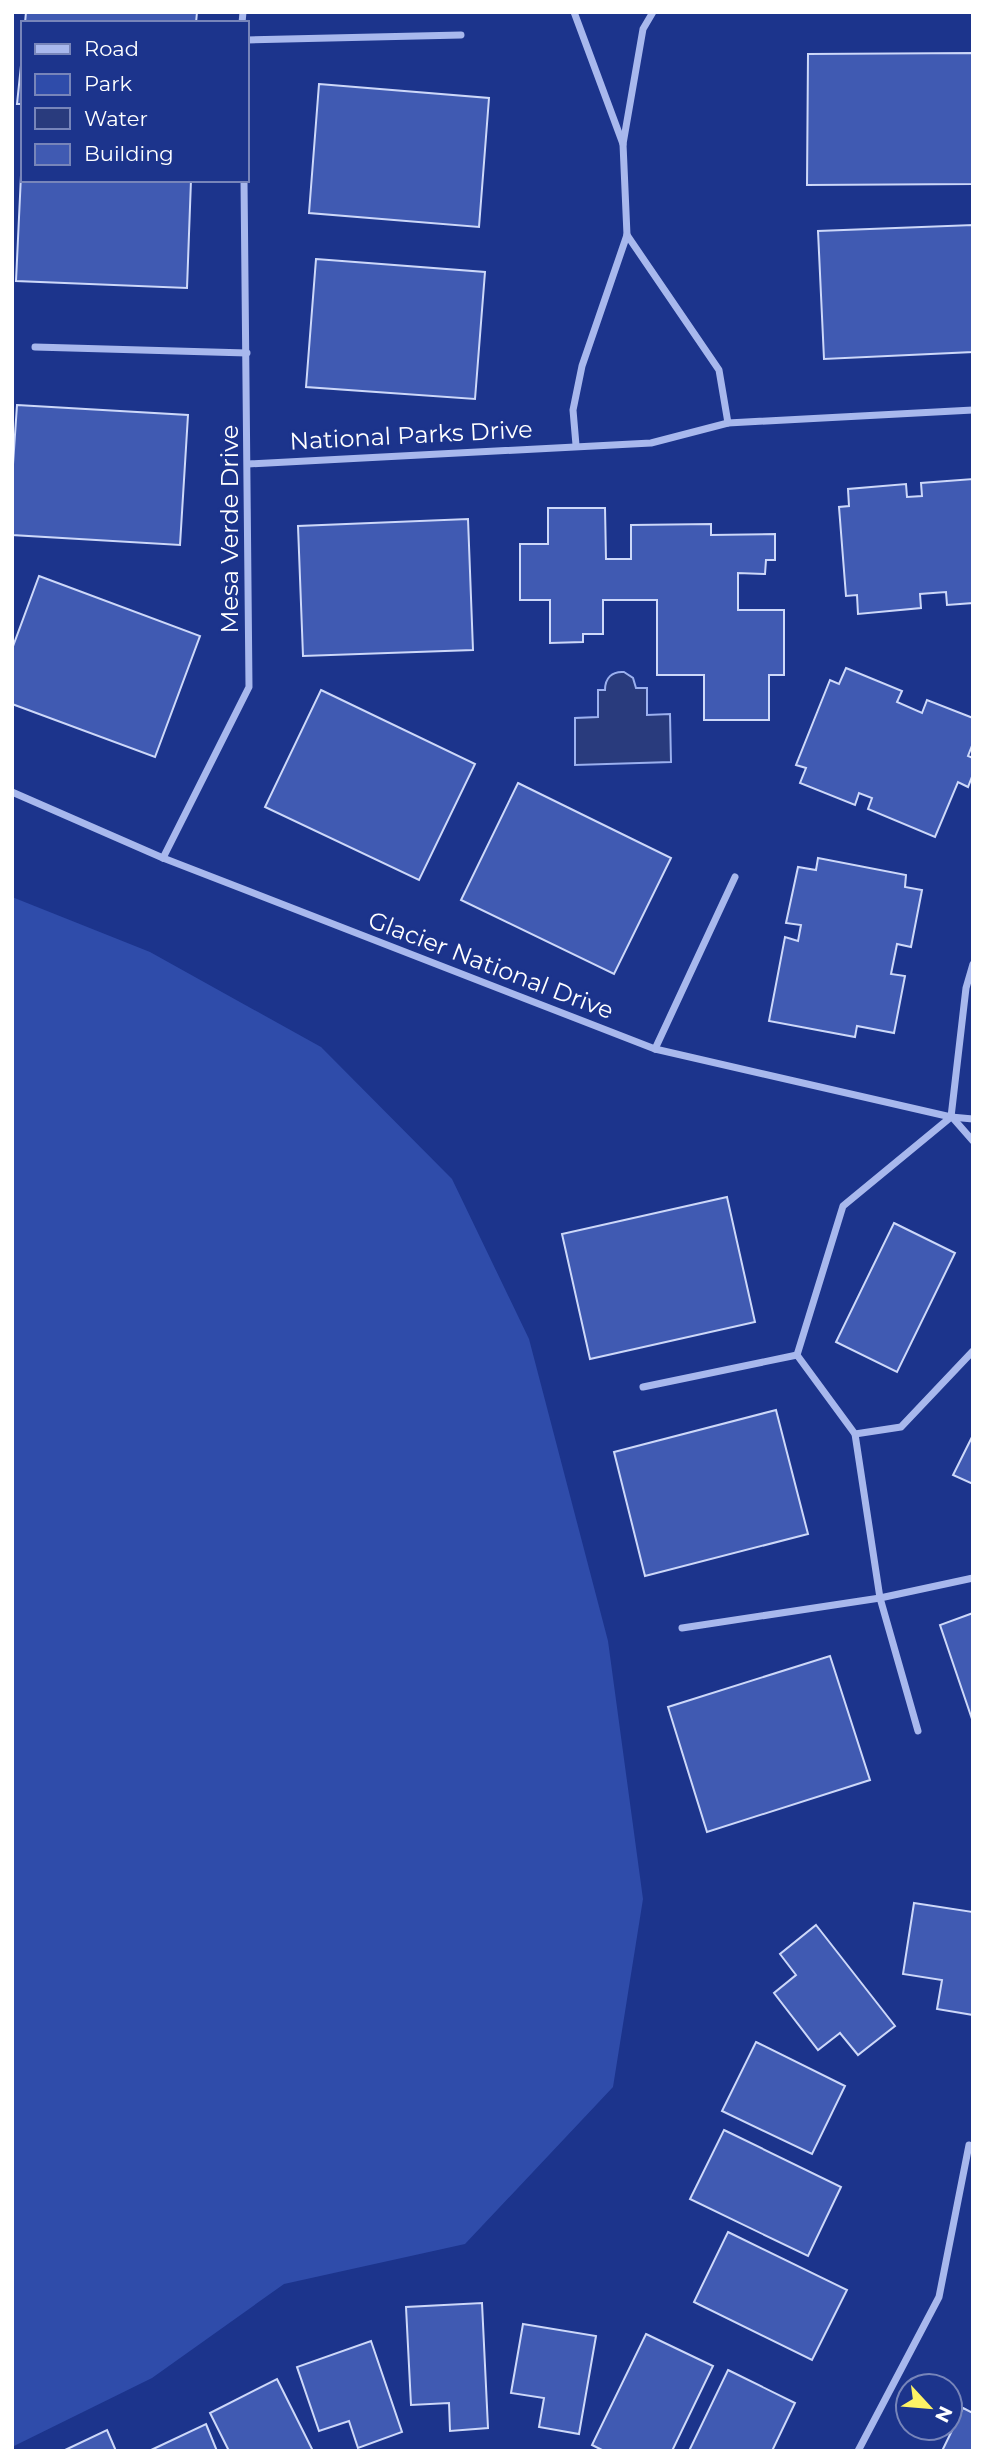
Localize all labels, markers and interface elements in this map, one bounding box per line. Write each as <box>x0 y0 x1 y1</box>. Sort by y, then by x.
legend <box>21 21 248 182</box>
text: Road <box>84 36 139 61</box>
text: Park <box>84 71 132 96</box>
text: Water <box>84 106 148 131</box>
text: Building <box>84 141 174 166</box>
street label: National Parks Drive <box>289 414 533 456</box>
street label: Mesa Verde Drive <box>215 425 244 633</box>
street label: Glacier National Drive <box>364 905 618 1025</box>
north arrow <box>894 2372 964 2442</box>
text: N <box>930 2402 958 2426</box>

